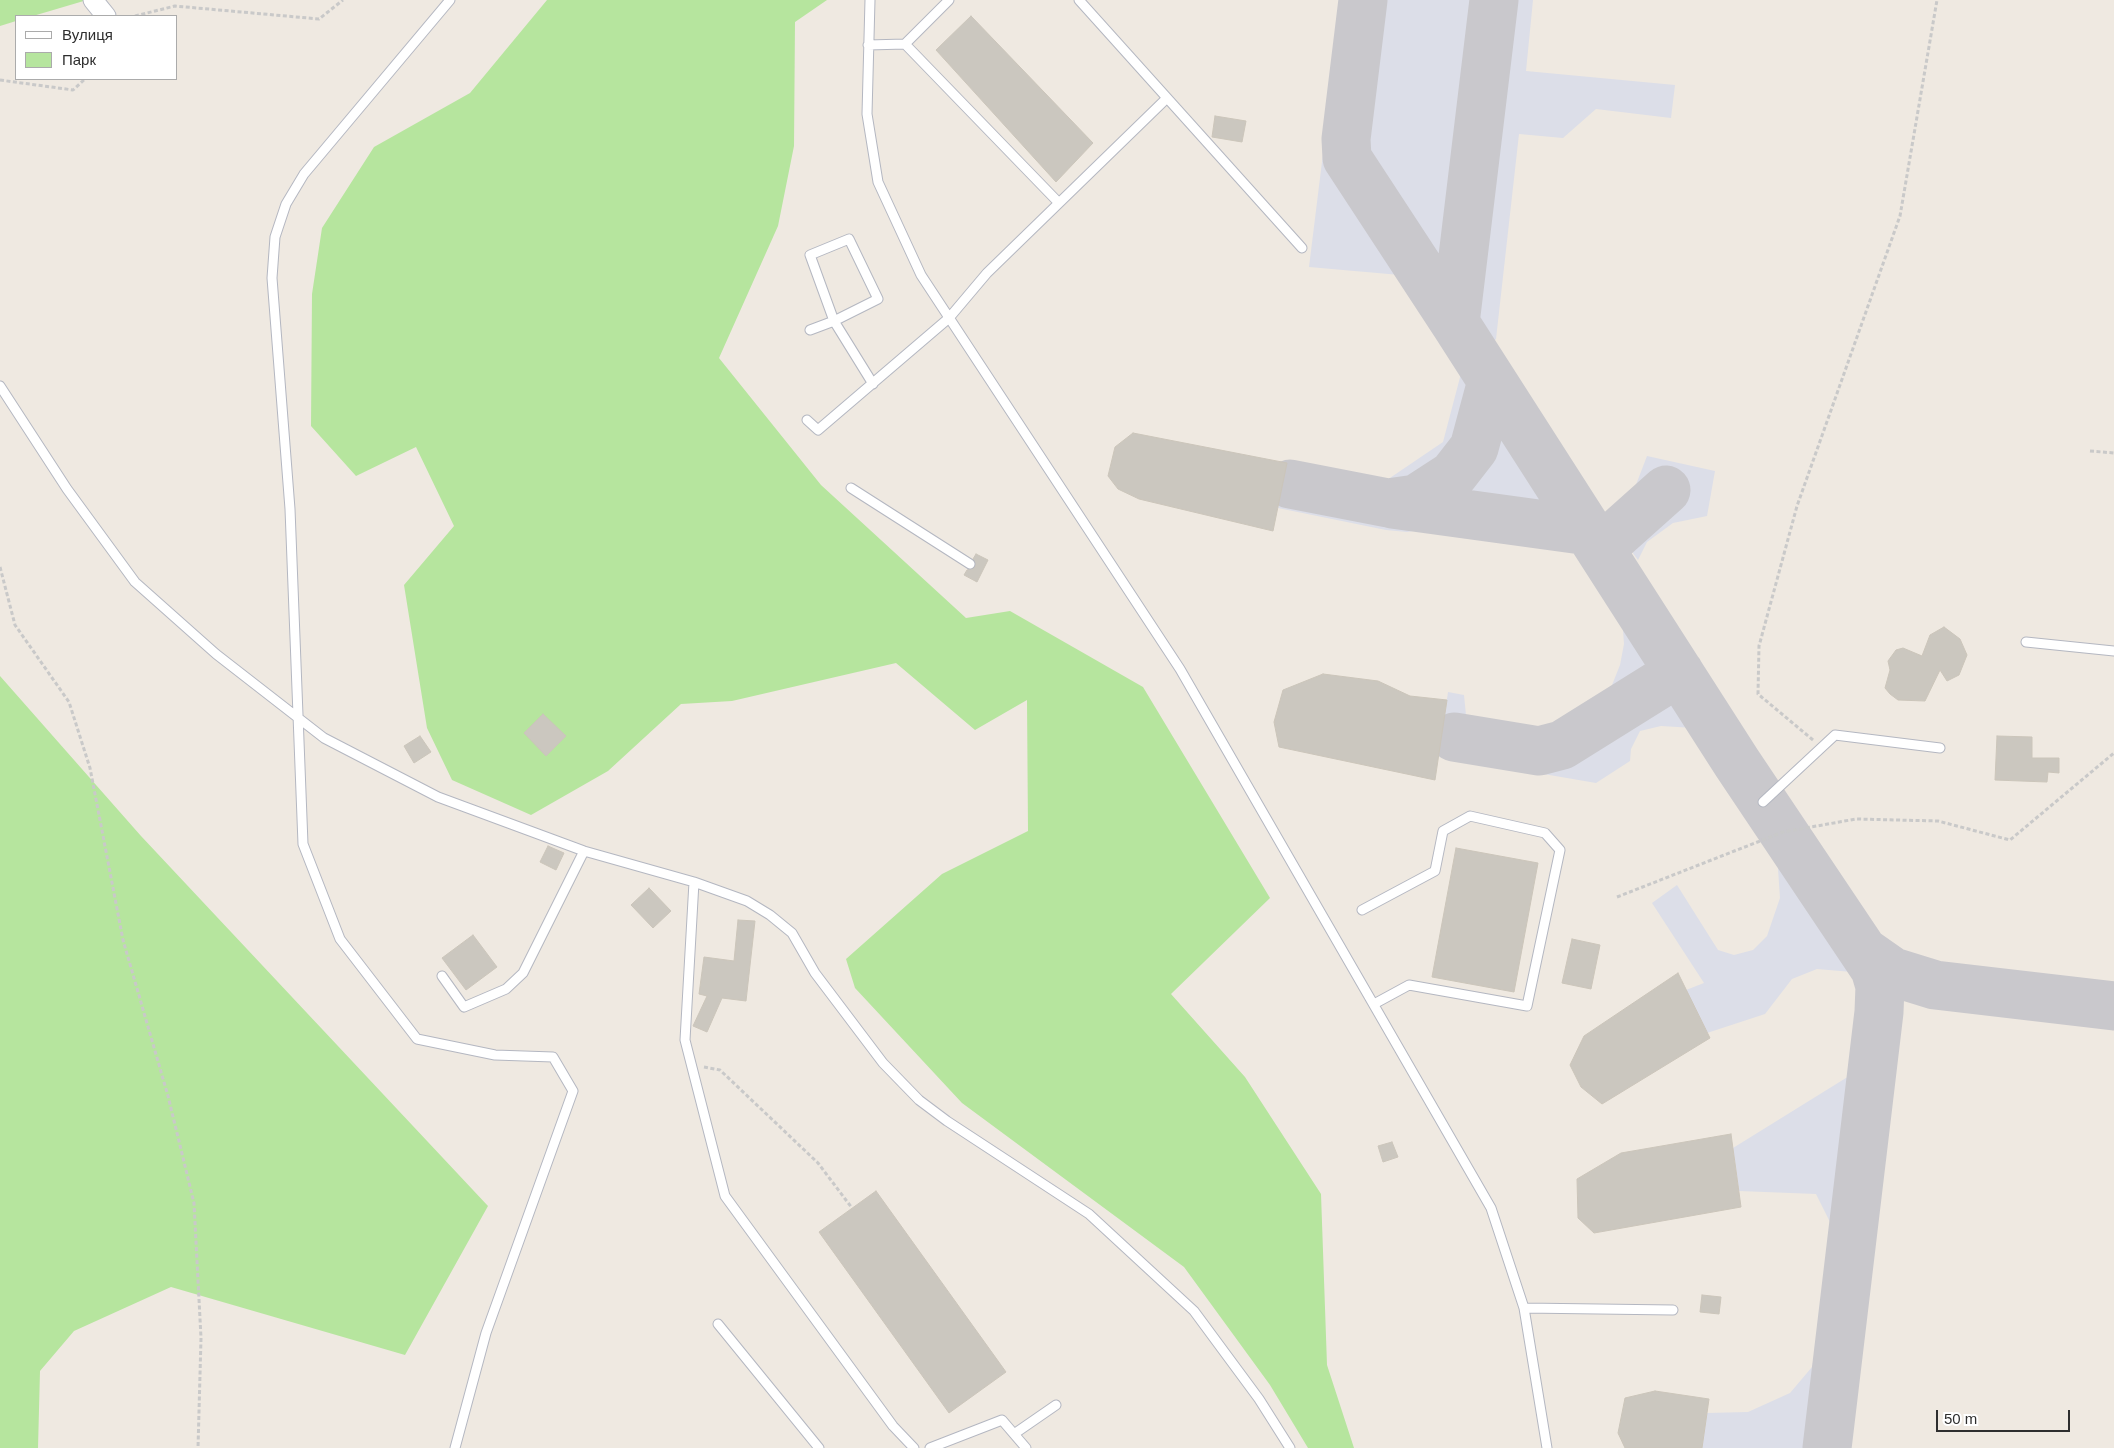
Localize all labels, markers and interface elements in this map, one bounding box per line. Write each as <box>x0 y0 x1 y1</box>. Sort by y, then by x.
legend <box>15 15 178 80</box>
text: Вулиця <box>62 26 113 43</box>
text: Парк <box>62 51 96 68</box>
scale bar <box>1939 1400 2073 1432</box>
text: 50 m <box>1944 1410 1977 1427</box>

